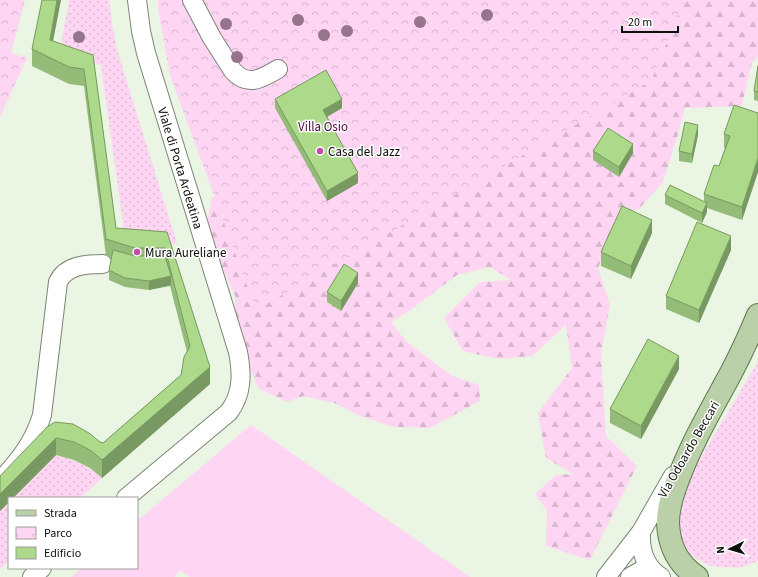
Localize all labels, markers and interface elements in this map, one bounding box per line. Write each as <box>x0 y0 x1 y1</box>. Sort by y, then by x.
scale bar <box>622 8 678 34</box>
text: 20 m <box>628 14 652 31</box>
street label: Viale di Porta Ardeatina <box>153 105 207 231</box>
park label: Villa Osio <box>298 118 348 136</box>
place label: Casa del Jazz <box>328 143 400 161</box>
marker: Casa del Jazz <box>315 146 325 156</box>
place label: Mura Aureliane <box>145 244 226 262</box>
marker: Mura Aureliane <box>132 247 142 257</box>
street label: Via Odoardo Beccari <box>654 398 724 501</box>
legend <box>8 497 138 569</box>
text: Strada <box>44 505 77 522</box>
text: Parco <box>44 525 72 542</box>
north arrow <box>710 529 750 569</box>
text: Edificio <box>44 545 81 562</box>
text: N <box>713 546 728 554</box>

